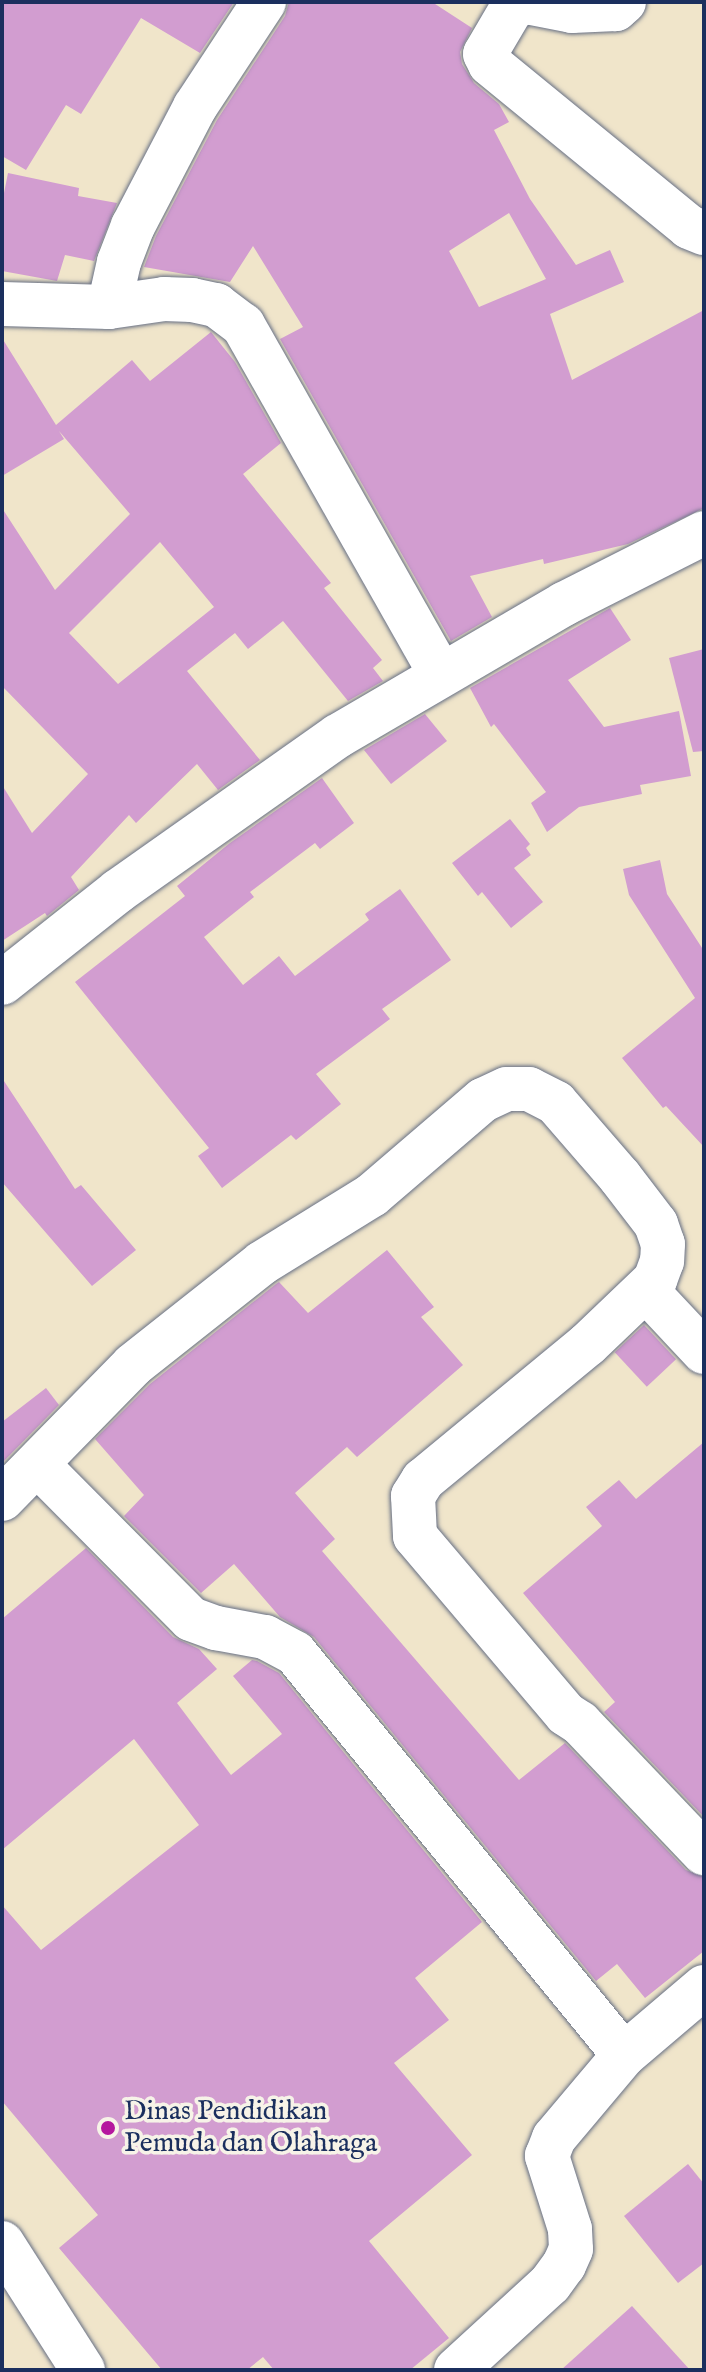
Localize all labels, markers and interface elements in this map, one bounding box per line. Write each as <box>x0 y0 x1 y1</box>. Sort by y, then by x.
place label: Dinas Pendidikan Pemuda dan Olahraga <box>124 2095 377 2161</box>
marker: Dinas Pendidikan Pemuda dan Olahraga <box>99 2119 117 2137</box>

